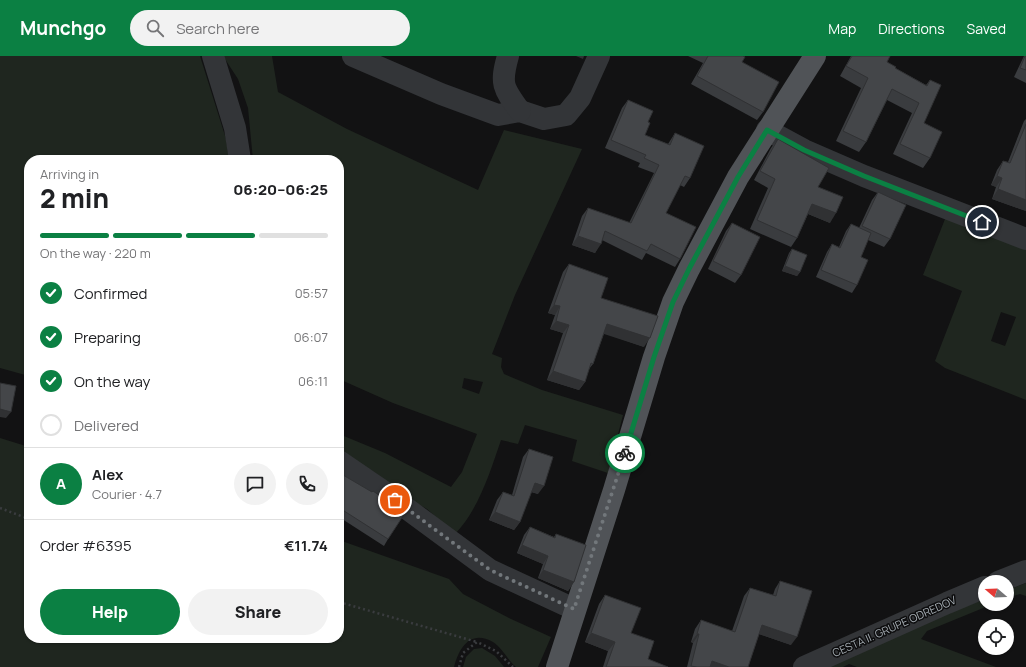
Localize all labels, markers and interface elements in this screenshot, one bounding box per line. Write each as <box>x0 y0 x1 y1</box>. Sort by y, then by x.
search box <box>130 10 410 46</box>
text: Munchgo <box>20 15 106 41</box>
icon: search <box>144 17 166 39</box>
text: Search here <box>176 18 260 39</box>
text: Map <box>828 19 856 38</box>
text: Directions <box>878 19 945 38</box>
text: Saved <box>967 19 1006 38</box>
text: Arriving in <box>40 165 99 183</box>
text: 06:20–06:25 <box>233 179 328 200</box>
text: 2 min <box>40 180 109 216</box>
pin <box>965 205 999 239</box>
icon: home <box>971 211 993 233</box>
text: On the way · 220 m <box>40 244 151 262</box>
icon: check <box>40 282 62 304</box>
text: Confirmed <box>74 283 147 304</box>
text: 05:57 <box>295 284 328 302</box>
icon: check <box>40 326 62 348</box>
text: Preparing <box>74 327 141 348</box>
text: 06:07 <box>294 328 328 346</box>
icon: check <box>40 370 62 392</box>
text: On the way <box>74 371 150 392</box>
text: 06:11 <box>298 372 328 390</box>
text: Delivered <box>74 415 139 436</box>
courier <box>605 433 645 473</box>
icon: bike <box>614 442 636 464</box>
button: chat <box>234 463 276 505</box>
button: phone <box>286 463 328 505</box>
text: Alex <box>92 464 123 485</box>
text: A <box>56 473 66 494</box>
pin <box>378 483 412 517</box>
text: Courier · 4.7 <box>92 485 162 503</box>
icon: bag <box>384 489 406 511</box>
text: Order #6395 <box>40 535 132 556</box>
text: €11.74 <box>284 535 328 556</box>
north arrow <box>978 575 1014 611</box>
map controls <box>978 575 1014 655</box>
button: Help <box>40 589 180 635</box>
button: Share <box>188 589 328 635</box>
street label: CESTA II. GRUPE ODREDOV <box>830 592 959 660</box>
button: locate <box>978 619 1014 655</box>

